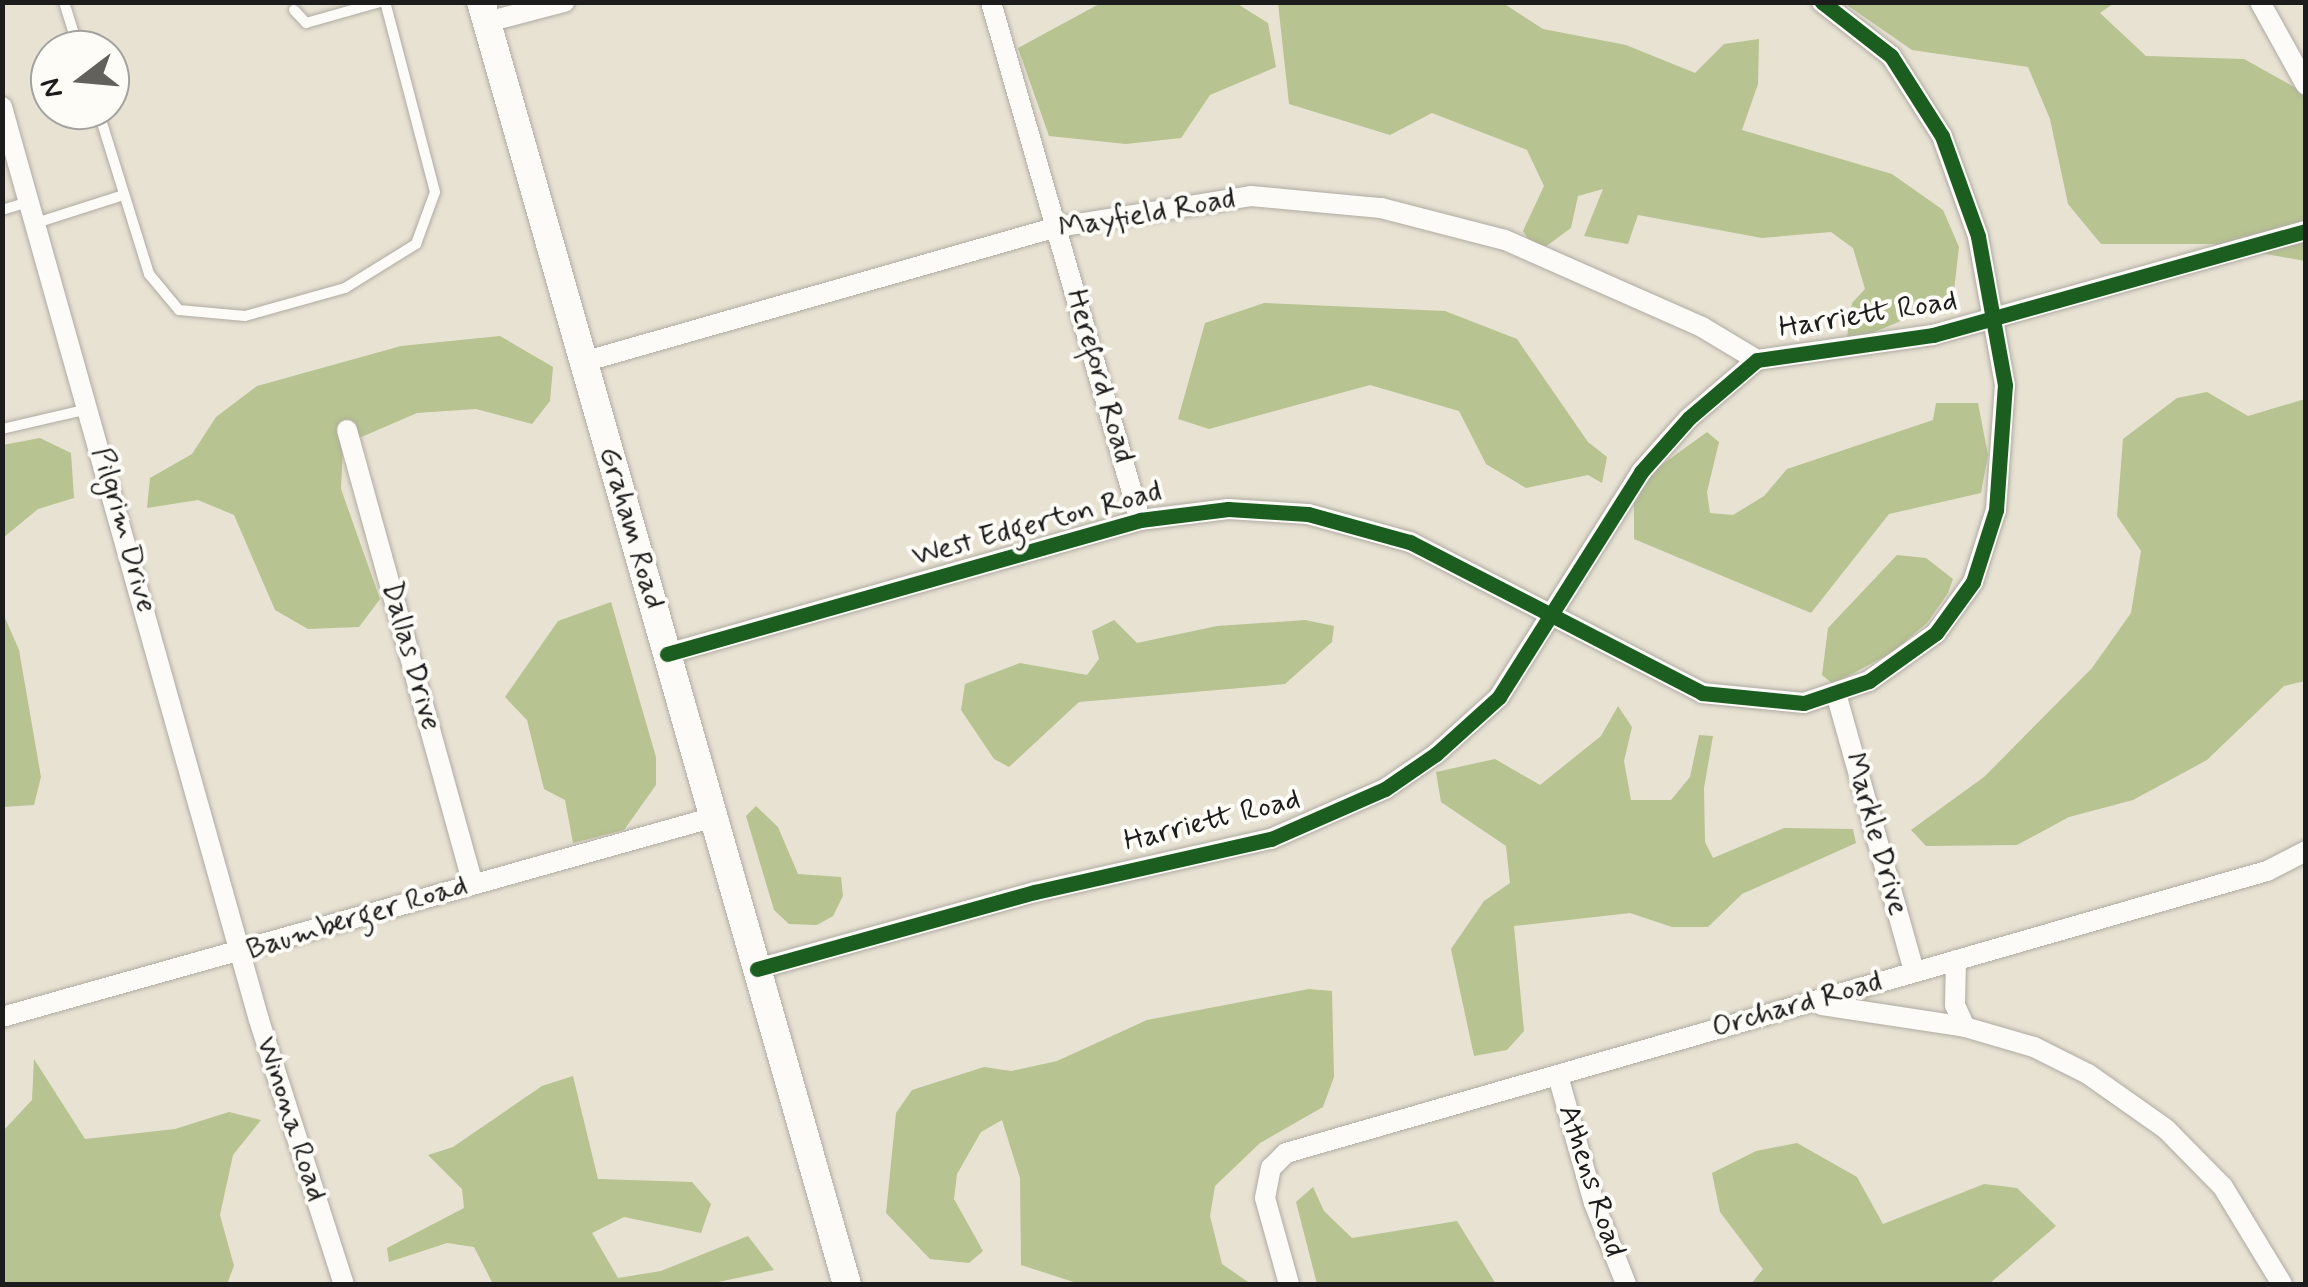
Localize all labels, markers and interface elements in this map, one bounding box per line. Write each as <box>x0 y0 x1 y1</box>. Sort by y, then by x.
north arrow <box>30 30 130 130</box>
text: N <box>32 74 73 102</box>
street label: Mayfield Road <box>1057 181 1237 247</box>
street label: Harriett Road <box>1776 283 1960 347</box>
street label: Hereford Road <box>1058 286 1142 466</box>
street label: Graham Road <box>591 442 671 614</box>
street label: Pilgrim Drive <box>84 444 164 616</box>
street label: West Edgerton Road <box>909 474 1165 574</box>
street label: Dallas Drive <box>373 578 449 734</box>
street label: Markle Drive <box>1836 750 1916 918</box>
street label: Harriett Road <box>1120 782 1304 860</box>
street label: Baumberger Road <box>243 868 471 968</box>
street label: Orchard Road <box>1709 964 1885 1046</box>
street label: Winona Road <box>247 1032 335 1206</box>
street label: Athens Road <box>1550 1101 1632 1261</box>

